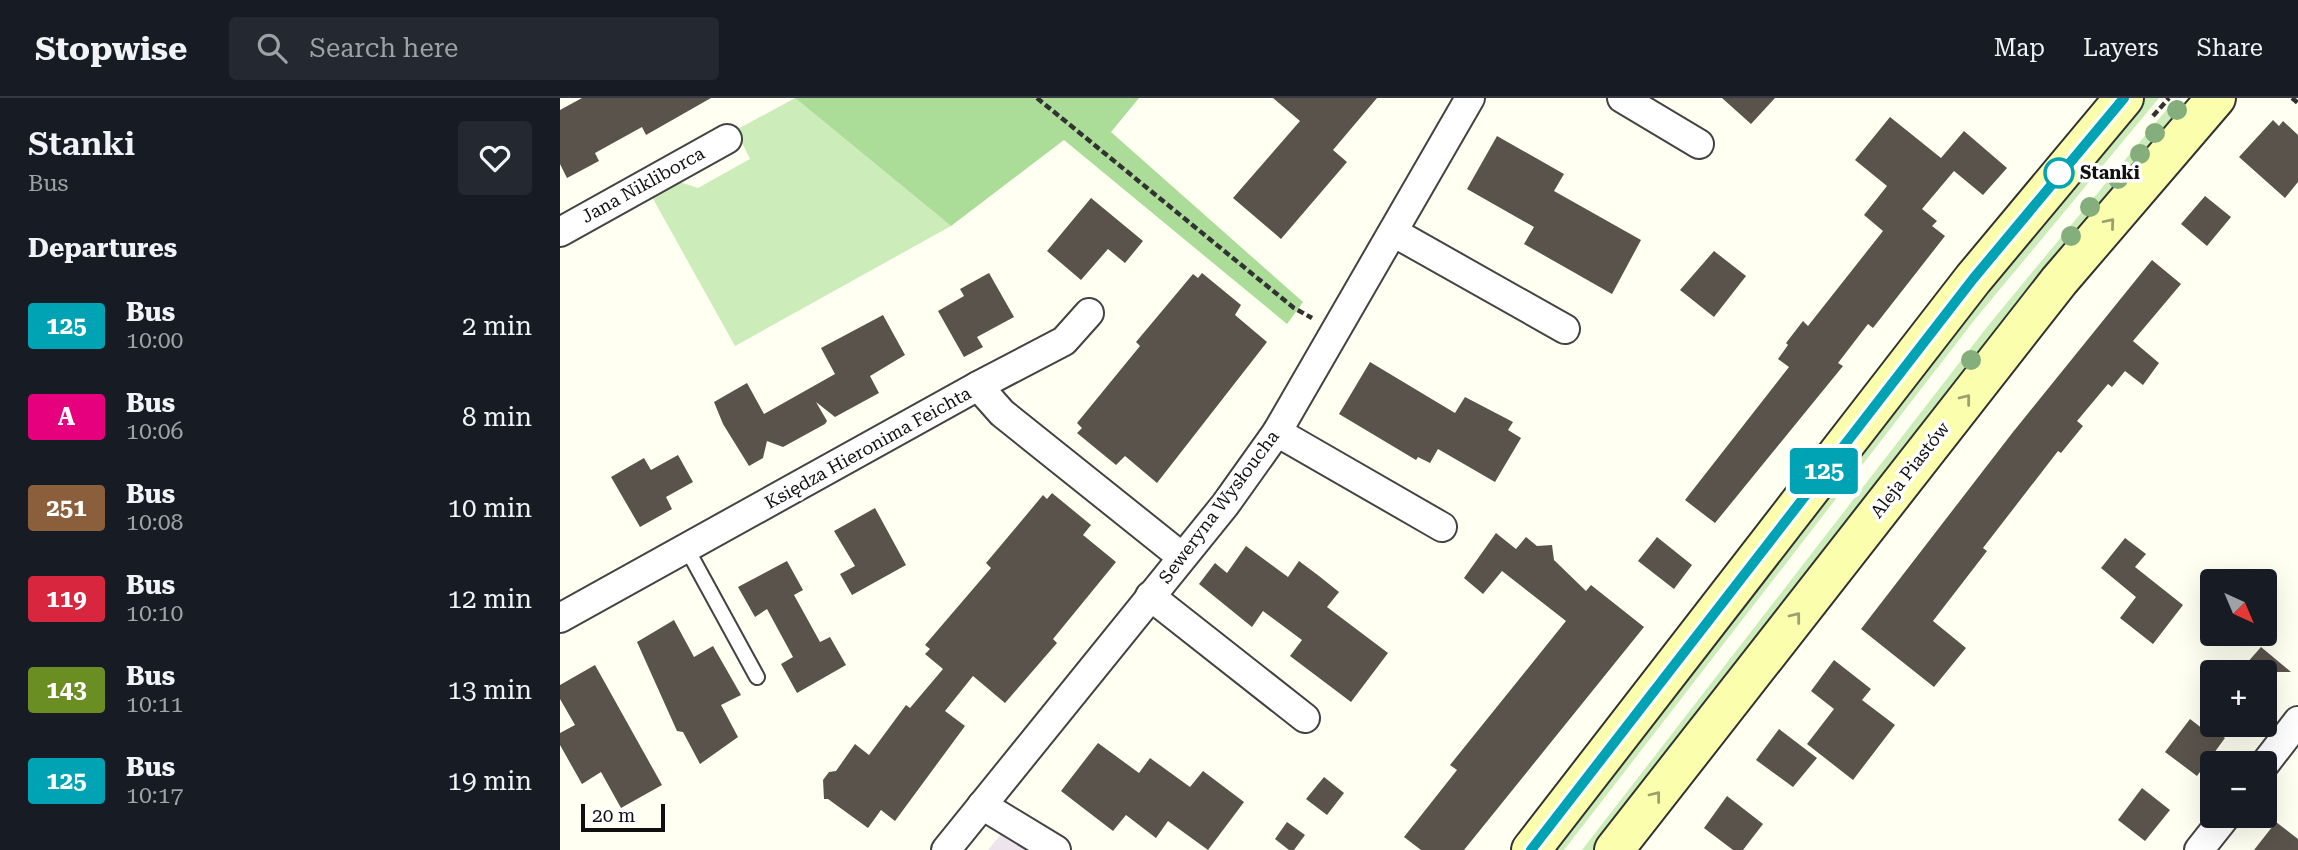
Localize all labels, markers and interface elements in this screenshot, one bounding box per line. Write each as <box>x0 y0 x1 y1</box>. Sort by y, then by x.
search box <box>229 17 719 80</box>
text: Stopwise <box>35 29 187 68</box>
icon: search <box>253 29 291 67</box>
text: Search here <box>309 33 458 63</box>
text: Map <box>1994 34 2045 62</box>
text: Layers <box>2083 34 2159 62</box>
text: Share <box>2197 34 2263 62</box>
button: heart <box>458 121 532 195</box>
text: Stanki <box>28 124 135 163</box>
street label: Jana Nikliborca <box>578 142 708 227</box>
marker: Stanki <box>2044 158 2074 188</box>
place label: Stanki <box>2080 162 2140 183</box>
text: Bus <box>28 170 68 197</box>
one-way arrow <box>2101 218 2114 230</box>
text: Departures <box>28 233 177 263</box>
text: Bus <box>126 297 175 327</box>
text: 2 min <box>462 311 532 341</box>
text: 125 <box>46 312 87 340</box>
text: 10:00 <box>126 327 183 354</box>
street label: Księdza Hieronima Feichta <box>761 382 975 513</box>
text: Bus <box>126 388 175 418</box>
one-way arrow <box>1958 395 1971 407</box>
text: 8 min <box>462 402 532 432</box>
text: A <box>58 403 75 431</box>
text: 10:06 <box>126 418 183 445</box>
street label: Aleja Piastów <box>1866 418 1954 522</box>
street label: Seweryna Wysłoucha <box>1154 426 1283 587</box>
line badge: 125 <box>1784 448 1864 494</box>
text: 125 <box>1804 457 1844 485</box>
text: Bus <box>126 479 175 509</box>
text: 10 min <box>448 493 532 523</box>
text: 251 <box>46 494 87 522</box>
text: 10:08 <box>126 509 183 536</box>
north arrow <box>2200 569 2277 646</box>
map controls <box>2200 569 2277 828</box>
text: Bus <box>126 570 175 600</box>
text: 12 min <box>448 584 532 614</box>
text: 119 <box>46 585 87 613</box>
text: 10:10 <box>126 600 183 627</box>
one-way arrow <box>1787 612 1800 625</box>
button: + <box>2200 660 2277 737</box>
text: Bus <box>126 661 175 691</box>
text: 13 min <box>448 675 532 705</box>
text: 143 <box>46 676 87 704</box>
text: 10:11 <box>126 691 183 718</box>
button: − <box>2200 751 2277 828</box>
text: Bus <box>126 752 175 782</box>
text: 19 min <box>448 766 532 796</box>
text: 125 <box>46 767 87 795</box>
text: 10:17 <box>126 782 183 809</box>
one-way arrow <box>1647 792 1660 804</box>
scale bar <box>581 801 665 833</box>
text: 20 m <box>592 804 635 827</box>

